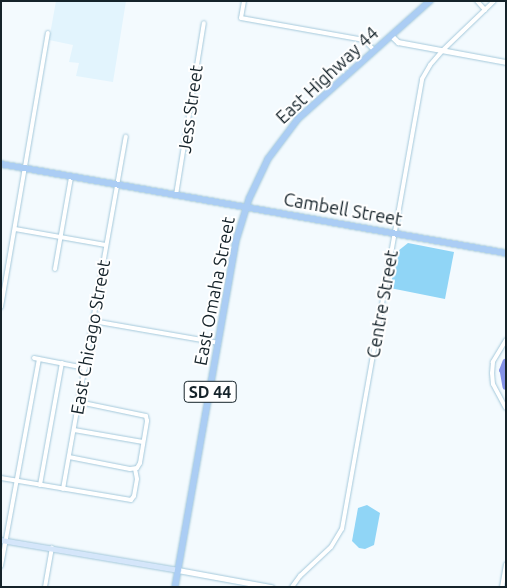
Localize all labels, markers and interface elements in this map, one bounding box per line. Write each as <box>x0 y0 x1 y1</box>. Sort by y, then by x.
street label: East Highway 44 <box>271 22 383 128</box>
street label: Jess Street <box>173 64 207 154</box>
street label: Cambell Street <box>282 188 404 230</box>
street label: East Omaha Street <box>189 215 239 367</box>
street label: Centre Street <box>362 248 402 360</box>
street label: East Chicago Street <box>66 258 114 416</box>
road number: SD 44 <box>182 378 238 406</box>

